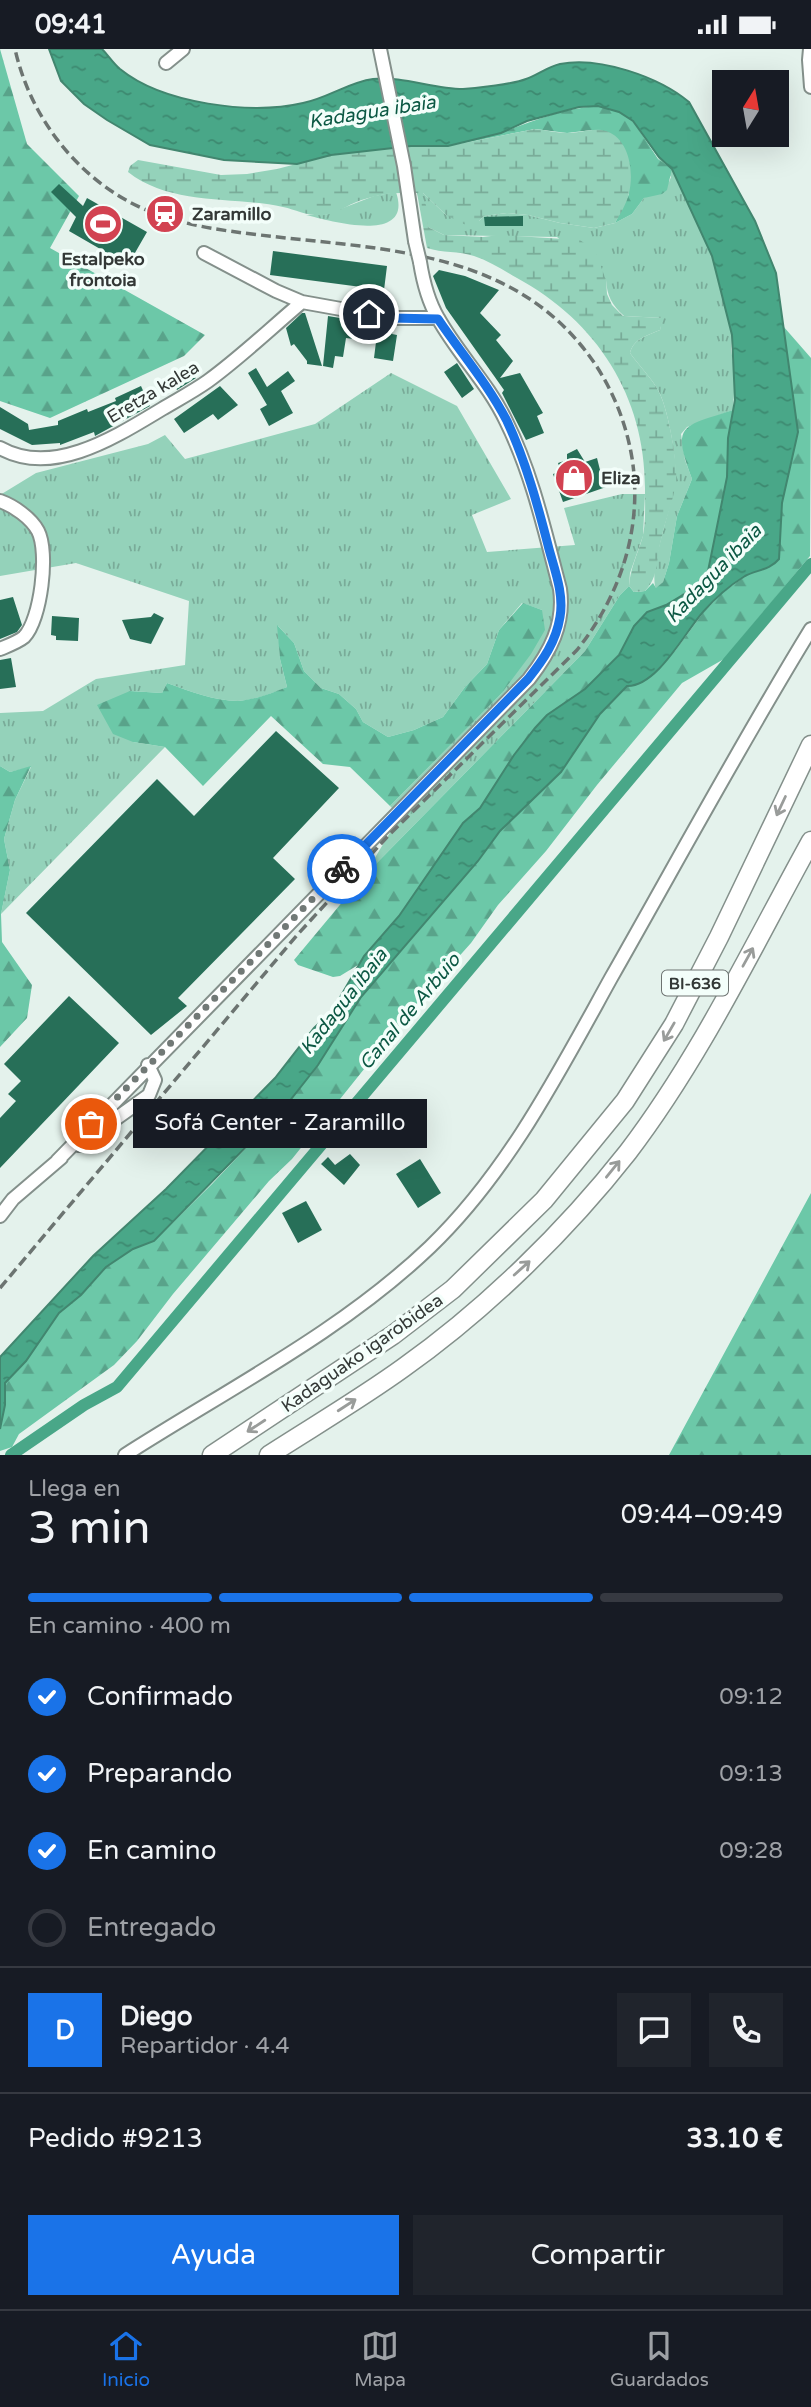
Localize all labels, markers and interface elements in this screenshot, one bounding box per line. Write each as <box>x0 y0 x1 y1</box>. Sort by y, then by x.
text: 09:41 <box>35 9 107 40</box>
north arrow <box>712 70 789 147</box>
map controls <box>712 70 789 147</box>
water label: Kadagua ibaia <box>307 91 438 133</box>
station icon: Zaramillo <box>144 193 186 235</box>
sports icon: Estalpeko frontoia <box>82 203 124 245</box>
place label: Zaramillo <box>192 203 272 225</box>
place label: Estalpeko frontoia <box>61 248 145 291</box>
pin <box>339 284 399 344</box>
icon: home <box>350 295 388 333</box>
street label: Eretza kalea <box>103 356 203 428</box>
shop icon: Eliza <box>553 457 595 499</box>
place label: Eliza <box>601 467 641 489</box>
water label: Kadagua ibaia <box>661 519 767 627</box>
one-way arrow <box>774 795 787 816</box>
courier <box>307 834 377 904</box>
icon: bike <box>323 850 361 888</box>
water label: Kadagua ibaia <box>296 943 393 1059</box>
water label: Canal de Arbuio <box>355 948 466 1074</box>
one-way arrow <box>742 948 756 968</box>
road number: BI-636 <box>662 971 728 995</box>
one-way arrow <box>662 1021 676 1041</box>
pin <box>61 1094 121 1154</box>
callout: Sofá Center - Zaramillo <box>133 1099 427 1149</box>
icon: bag <box>72 1105 110 1143</box>
text: Sofá Center - Zaramillo <box>154 1109 406 1137</box>
one-way arrow <box>605 1161 621 1179</box>
one-way arrow <box>513 1260 531 1276</box>
street label: Kadaguako igarobidea <box>277 1289 447 1417</box>
one-way arrow <box>337 1397 357 1411</box>
one-way arrow <box>247 1419 266 1433</box>
text: Llega en <box>28 1475 120 1503</box>
text: 09:44–09:49 <box>621 1499 783 1530</box>
text: 3 min <box>28 1501 151 1556</box>
text: En camino · 400 m <box>28 1612 231 1640</box>
icon: check <box>28 1678 66 1716</box>
text: Confirmado <box>87 1681 233 1712</box>
text: 09:12 <box>719 1683 783 1711</box>
icon: check <box>28 1755 66 1793</box>
text: Preparando <box>87 1758 232 1789</box>
text: 09:13 <box>719 1760 783 1788</box>
icon: check <box>28 1832 66 1870</box>
text: En camino <box>87 1835 216 1866</box>
text: 09:28 <box>719 1837 783 1865</box>
text: Entregado <box>87 1912 216 1943</box>
button: chat <box>617 1993 691 2067</box>
button: phone <box>709 1993 783 2067</box>
text: Diego <box>120 2001 193 2032</box>
text: D <box>55 2015 75 2046</box>
text: Repartidor · 4.4 <box>120 2032 290 2060</box>
text: Pedido #9213 <box>28 2123 203 2154</box>
text: 33.10 € <box>686 2123 783 2154</box>
button: Ayuda <box>28 2215 399 2295</box>
button: Compartir <box>413 2215 783 2295</box>
tab: Inicio <box>102 2327 150 2391</box>
tab: Mapa <box>354 2327 406 2391</box>
tab: Guardados <box>610 2327 709 2391</box>

